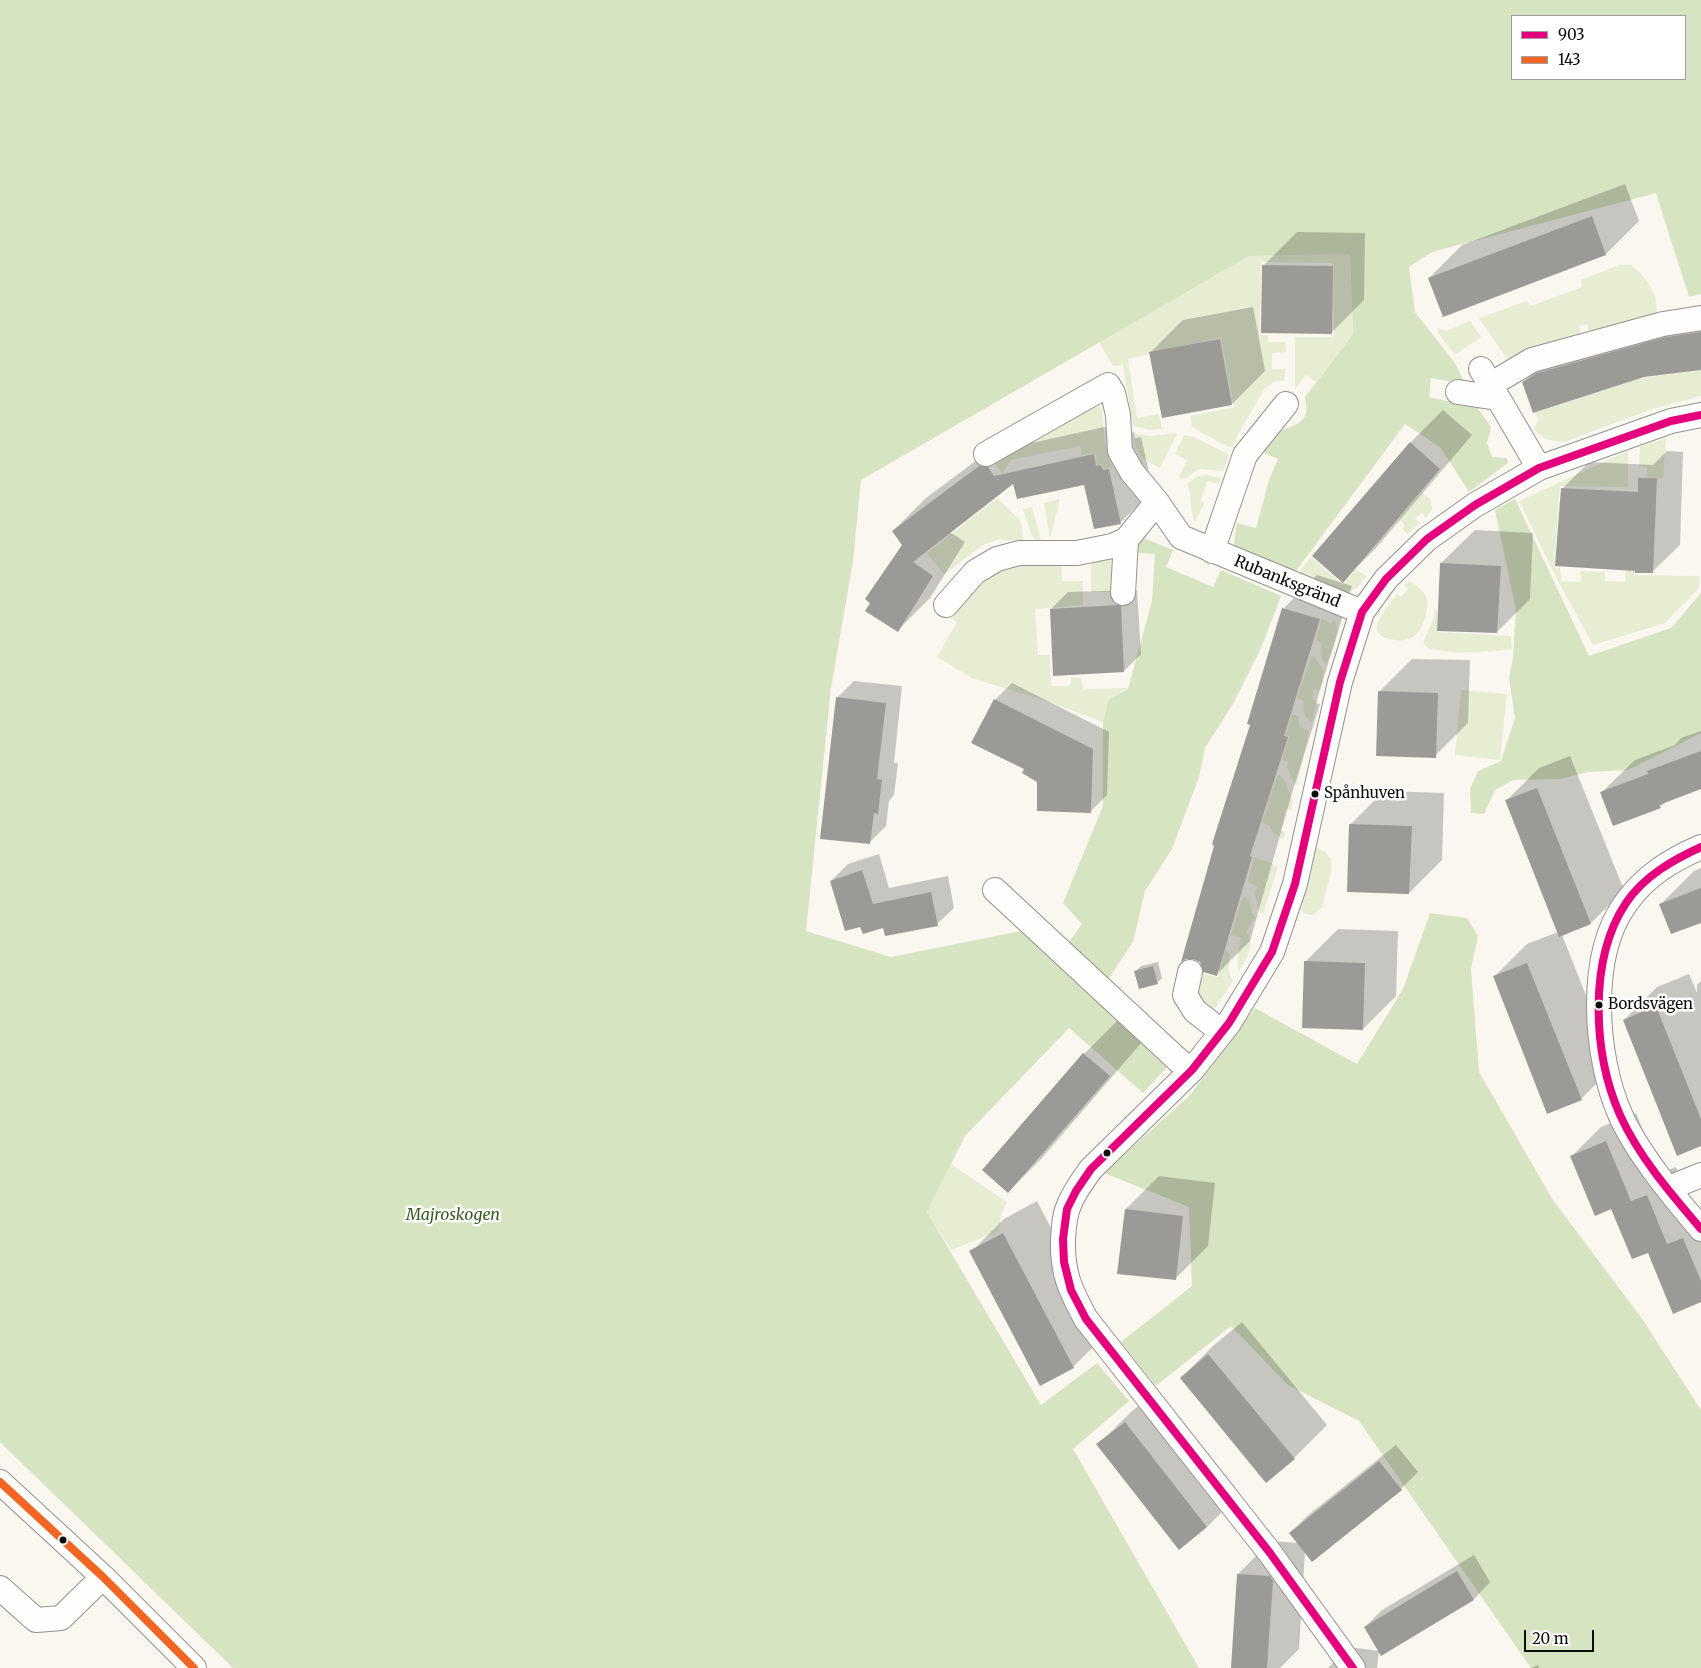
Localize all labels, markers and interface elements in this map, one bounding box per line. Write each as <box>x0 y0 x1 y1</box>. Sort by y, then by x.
legend <box>1511 15 1686 80</box>
text: 903 <box>1558 25 1585 44</box>
text: 143 <box>1558 50 1580 69</box>
street label: Rubanksgränd <box>1231 552 1343 612</box>
place label: Spånhuven <box>1324 785 1405 803</box>
marker: Spånhuven <box>1310 789 1320 799</box>
place label: Bordsvägen <box>1608 996 1693 1014</box>
marker: Bordsvägen <box>1594 1000 1604 1010</box>
unlabelled marker <box>1102 1148 1112 1158</box>
park label: Majroskogen <box>406 1205 500 1225</box>
unlabelled marker <box>58 1535 68 1545</box>
scale bar <box>1526 1620 1596 1652</box>
text: 20 m <box>1532 1629 1569 1648</box>

